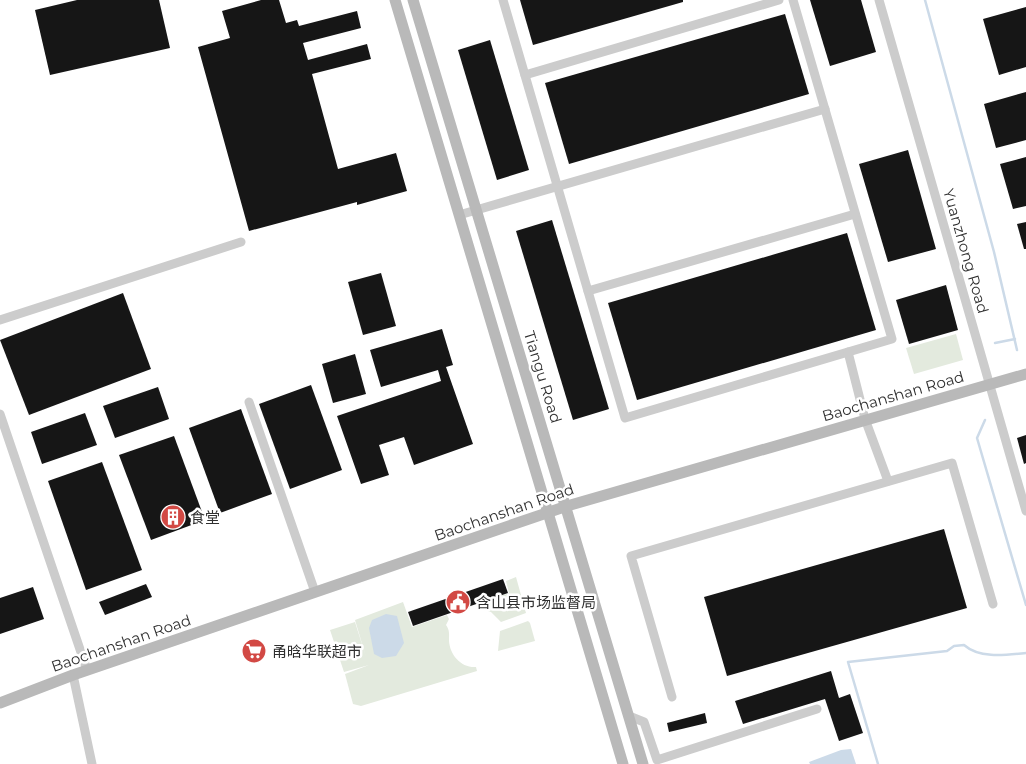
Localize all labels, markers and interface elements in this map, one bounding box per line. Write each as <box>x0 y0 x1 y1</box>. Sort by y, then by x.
street label: Yuanzhong Road <box>939 186 993 316</box>
street label: Tiangu Road <box>520 329 566 425</box>
street label: Baochanshan Road <box>820 367 966 425</box>
street label: Baochanshan Road <box>432 479 576 545</box>
building icon: 食堂 <box>160 504 186 530</box>
place label: 食堂 <box>190 508 220 527</box>
public building icon: 含山县市场监督局 <box>445 589 471 615</box>
place label: 含山县市场监督局 <box>476 593 596 612</box>
street label: Baochanshan Road <box>49 610 193 676</box>
supermarket icon: 甬晗华联超市 <box>241 638 267 664</box>
place label: 甬晗华联超市 <box>272 642 362 661</box>

